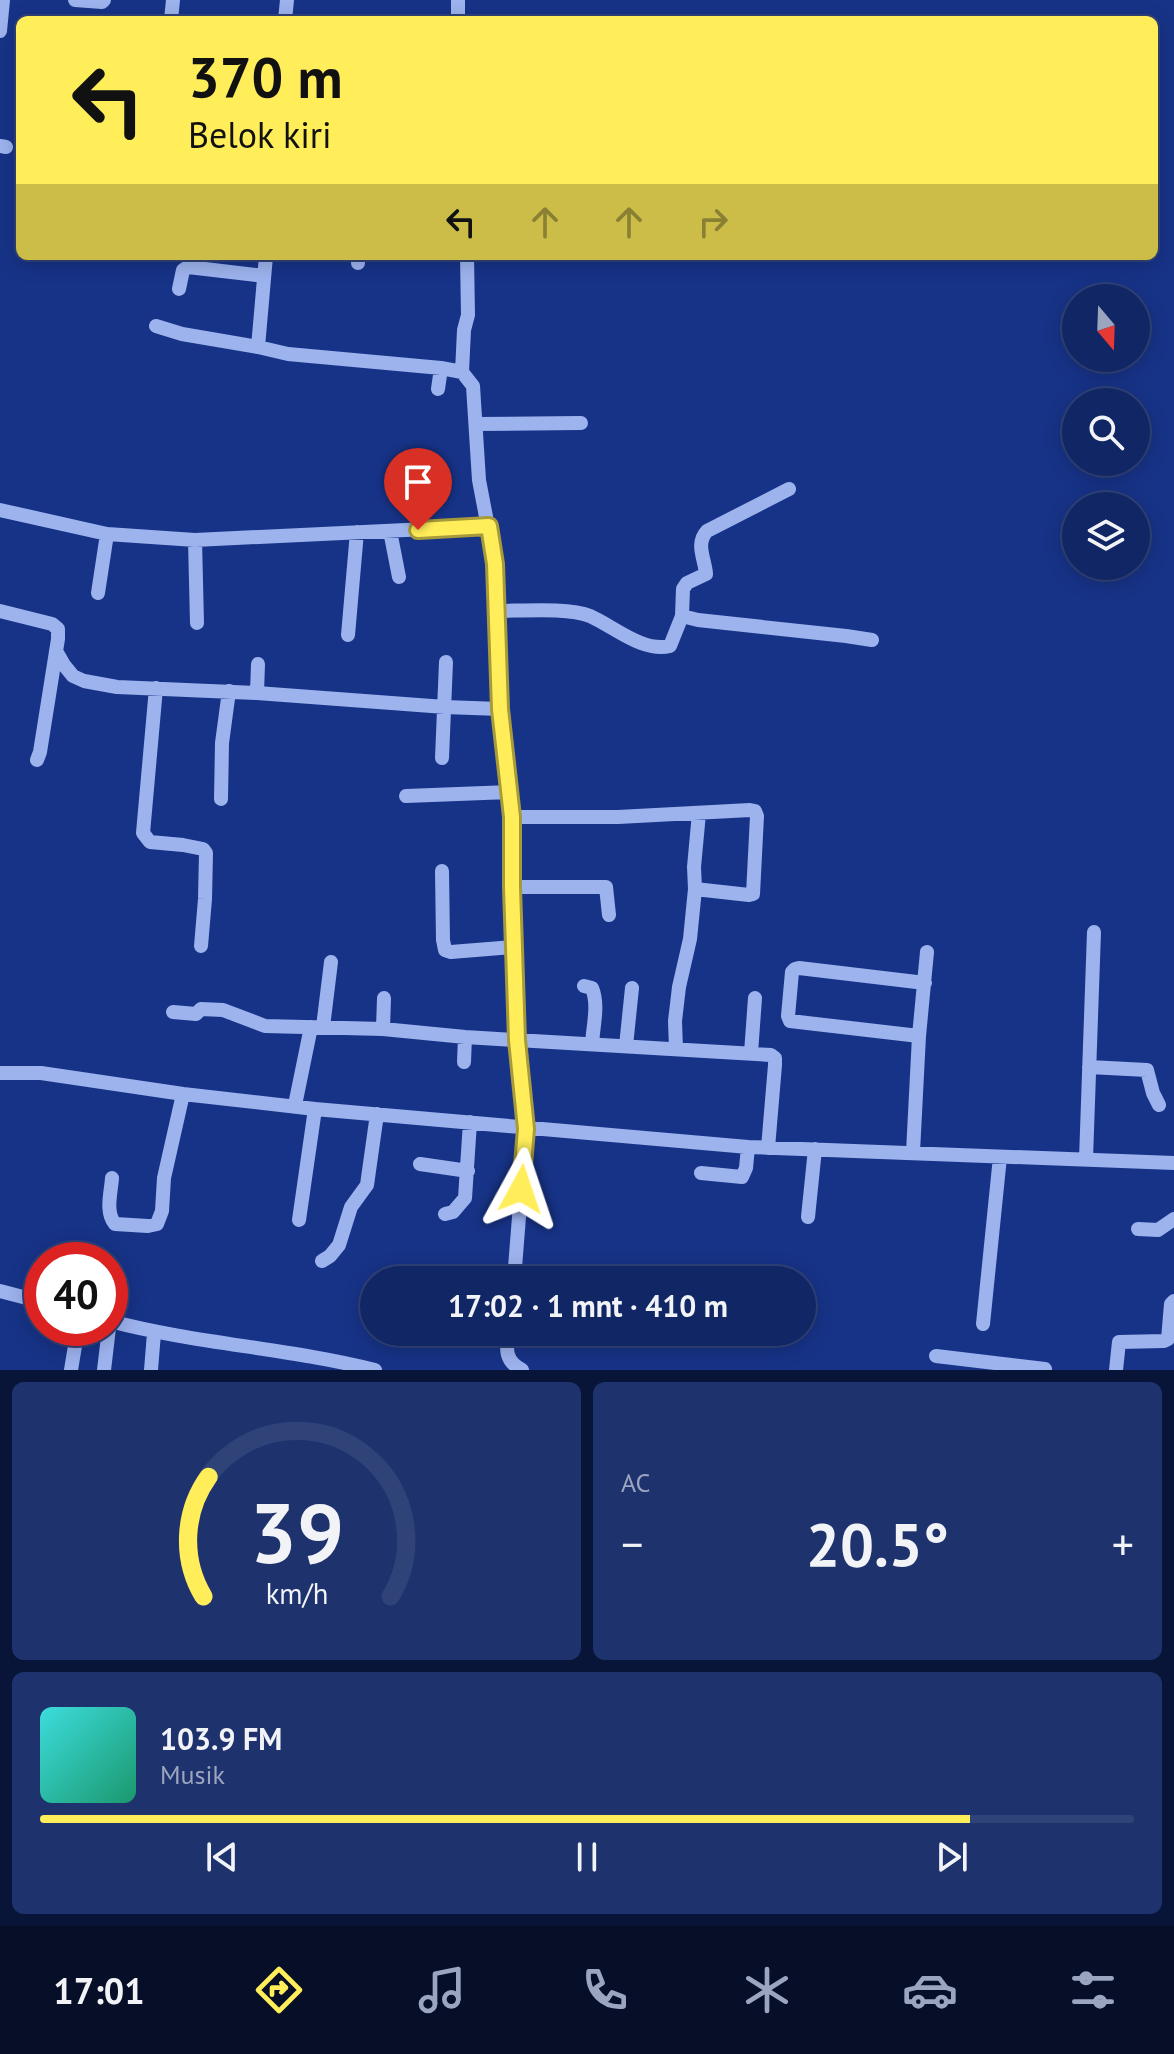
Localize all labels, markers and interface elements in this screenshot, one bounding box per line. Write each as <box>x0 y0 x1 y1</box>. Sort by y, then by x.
text: 370 m <box>188 41 343 113</box>
icon: left <box>56 48 160 152</box>
text: Belok kiri <box>188 111 332 158</box>
icon: left <box>439 200 483 244</box>
icon: ahead <box>523 200 567 244</box>
icon: ahead <box>607 200 651 244</box>
icon: right <box>691 200 735 244</box>
north arrow <box>1062 284 1150 372</box>
map controls <box>1062 284 1150 580</box>
button: search <box>1062 388 1150 476</box>
pin <box>384 448 452 530</box>
icon: arrive <box>396 460 440 504</box>
button: layers <box>1062 492 1150 580</box>
position arrow <box>479 1147 563 1231</box>
speed limit sign: 40 <box>24 1242 128 1346</box>
text: 17:02 · 1 mnt · 410 m <box>448 1286 728 1325</box>
text: AC <box>621 1466 650 1499</box>
text: 39 <box>249 1478 344 1586</box>
text: 20.5° <box>806 1505 949 1583</box>
text: − <box>621 1515 643 1572</box>
text: + <box>1112 1515 1134 1572</box>
text: km/h <box>265 1575 328 1612</box>
text: 103.9 FM <box>160 1719 282 1758</box>
text: Musik <box>160 1758 225 1791</box>
icon: previous <box>200 1835 244 1879</box>
icon: pause <box>565 1835 609 1879</box>
icon: next <box>930 1835 974 1879</box>
icon: directions <box>251 1962 307 2018</box>
icon: music <box>414 1962 470 2018</box>
icon: phone <box>577 1962 633 2018</box>
icon: climate <box>739 1962 795 2018</box>
icon: car <box>902 1962 958 2018</box>
icon: filters <box>1065 1962 1121 2018</box>
text: 17:01 <box>53 1967 145 2014</box>

